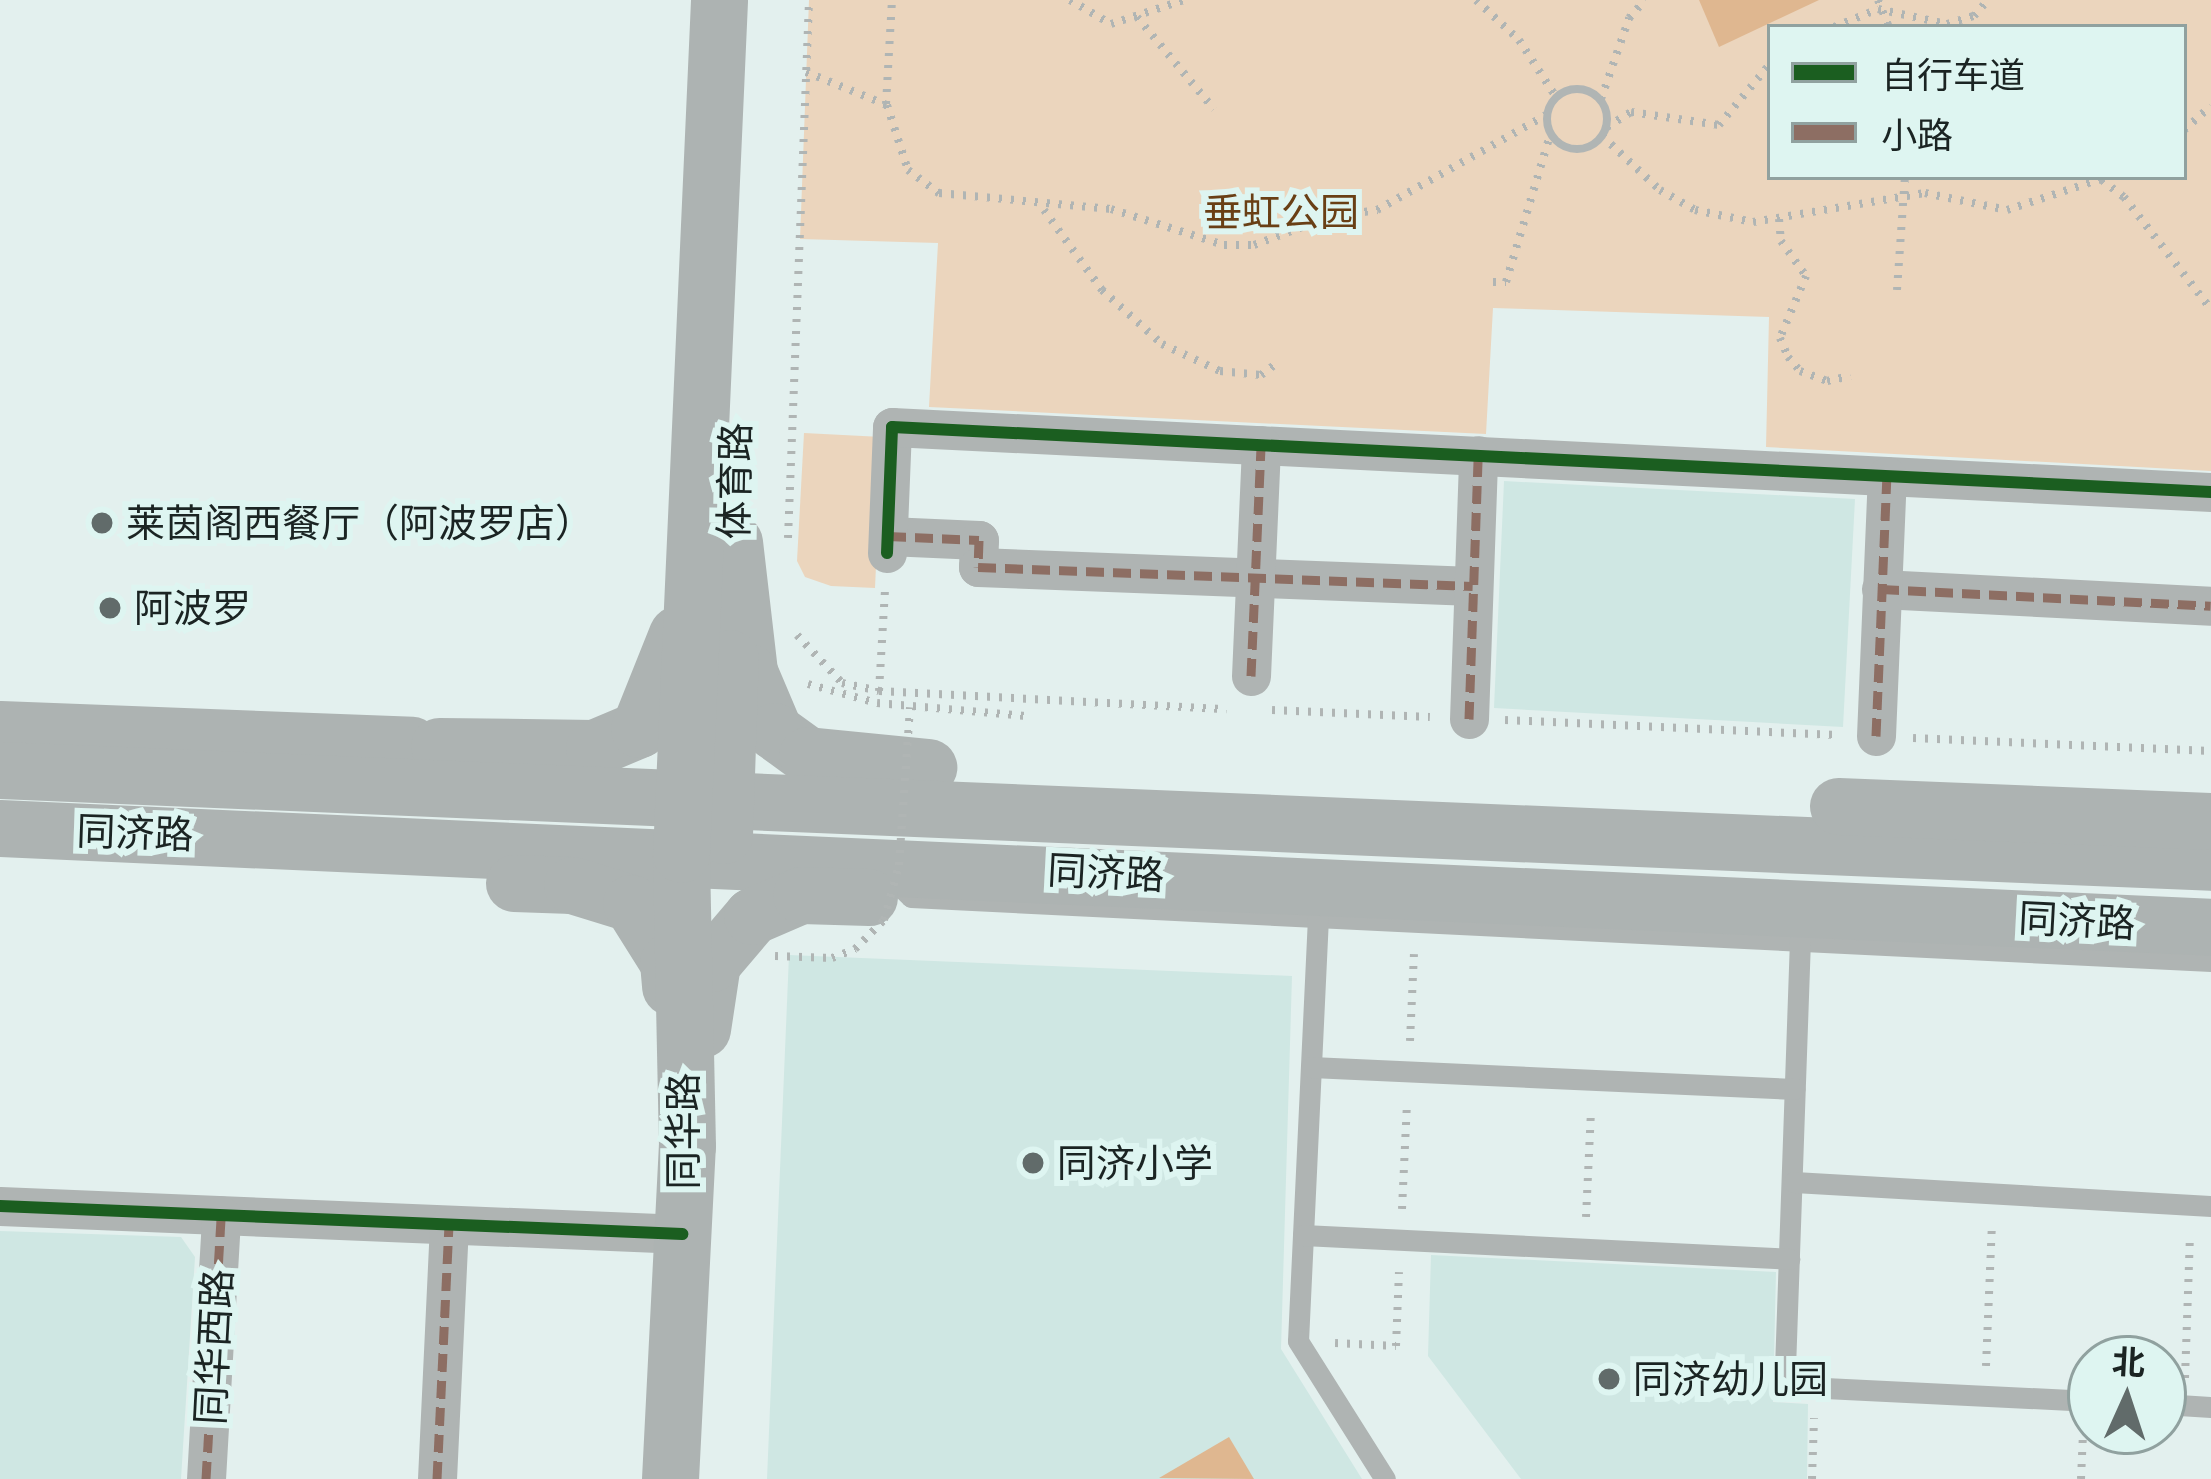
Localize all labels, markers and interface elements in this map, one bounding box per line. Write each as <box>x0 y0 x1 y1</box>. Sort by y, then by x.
legend <box>1767 24 2187 180</box>
text: 自行车道 <box>1881 53 2025 97</box>
text: 小路 <box>1881 113 1953 157</box>
park label: 垂虹公园 <box>1203 189 1359 235</box>
street label: 体育路 <box>711 422 759 540</box>
place label: 莱茵阁西餐厅（阿波罗店） <box>126 500 594 546</box>
marker: 莱茵阁西餐厅（阿波罗店） <box>89 510 115 536</box>
place label: 阿波罗 <box>134 585 251 631</box>
marker: 阿波罗 <box>97 595 123 621</box>
street label: 同济路 <box>76 808 194 858</box>
street label: 同济路 <box>1046 847 1166 899</box>
street label: 同济路 <box>2017 895 2137 947</box>
street label: 同华路 <box>660 1073 706 1189</box>
place label: 同济小学 <box>1057 1140 1213 1186</box>
marker: 同济小学 <box>1020 1150 1046 1176</box>
street label: 同华西路 <box>187 1268 241 1426</box>
north arrow <box>2067 1335 2187 1455</box>
text: 北 <box>2111 1341 2146 1383</box>
place label: 同济幼儿园 <box>1633 1356 1828 1402</box>
marker: 同济幼儿园 <box>1596 1366 1622 1392</box>

